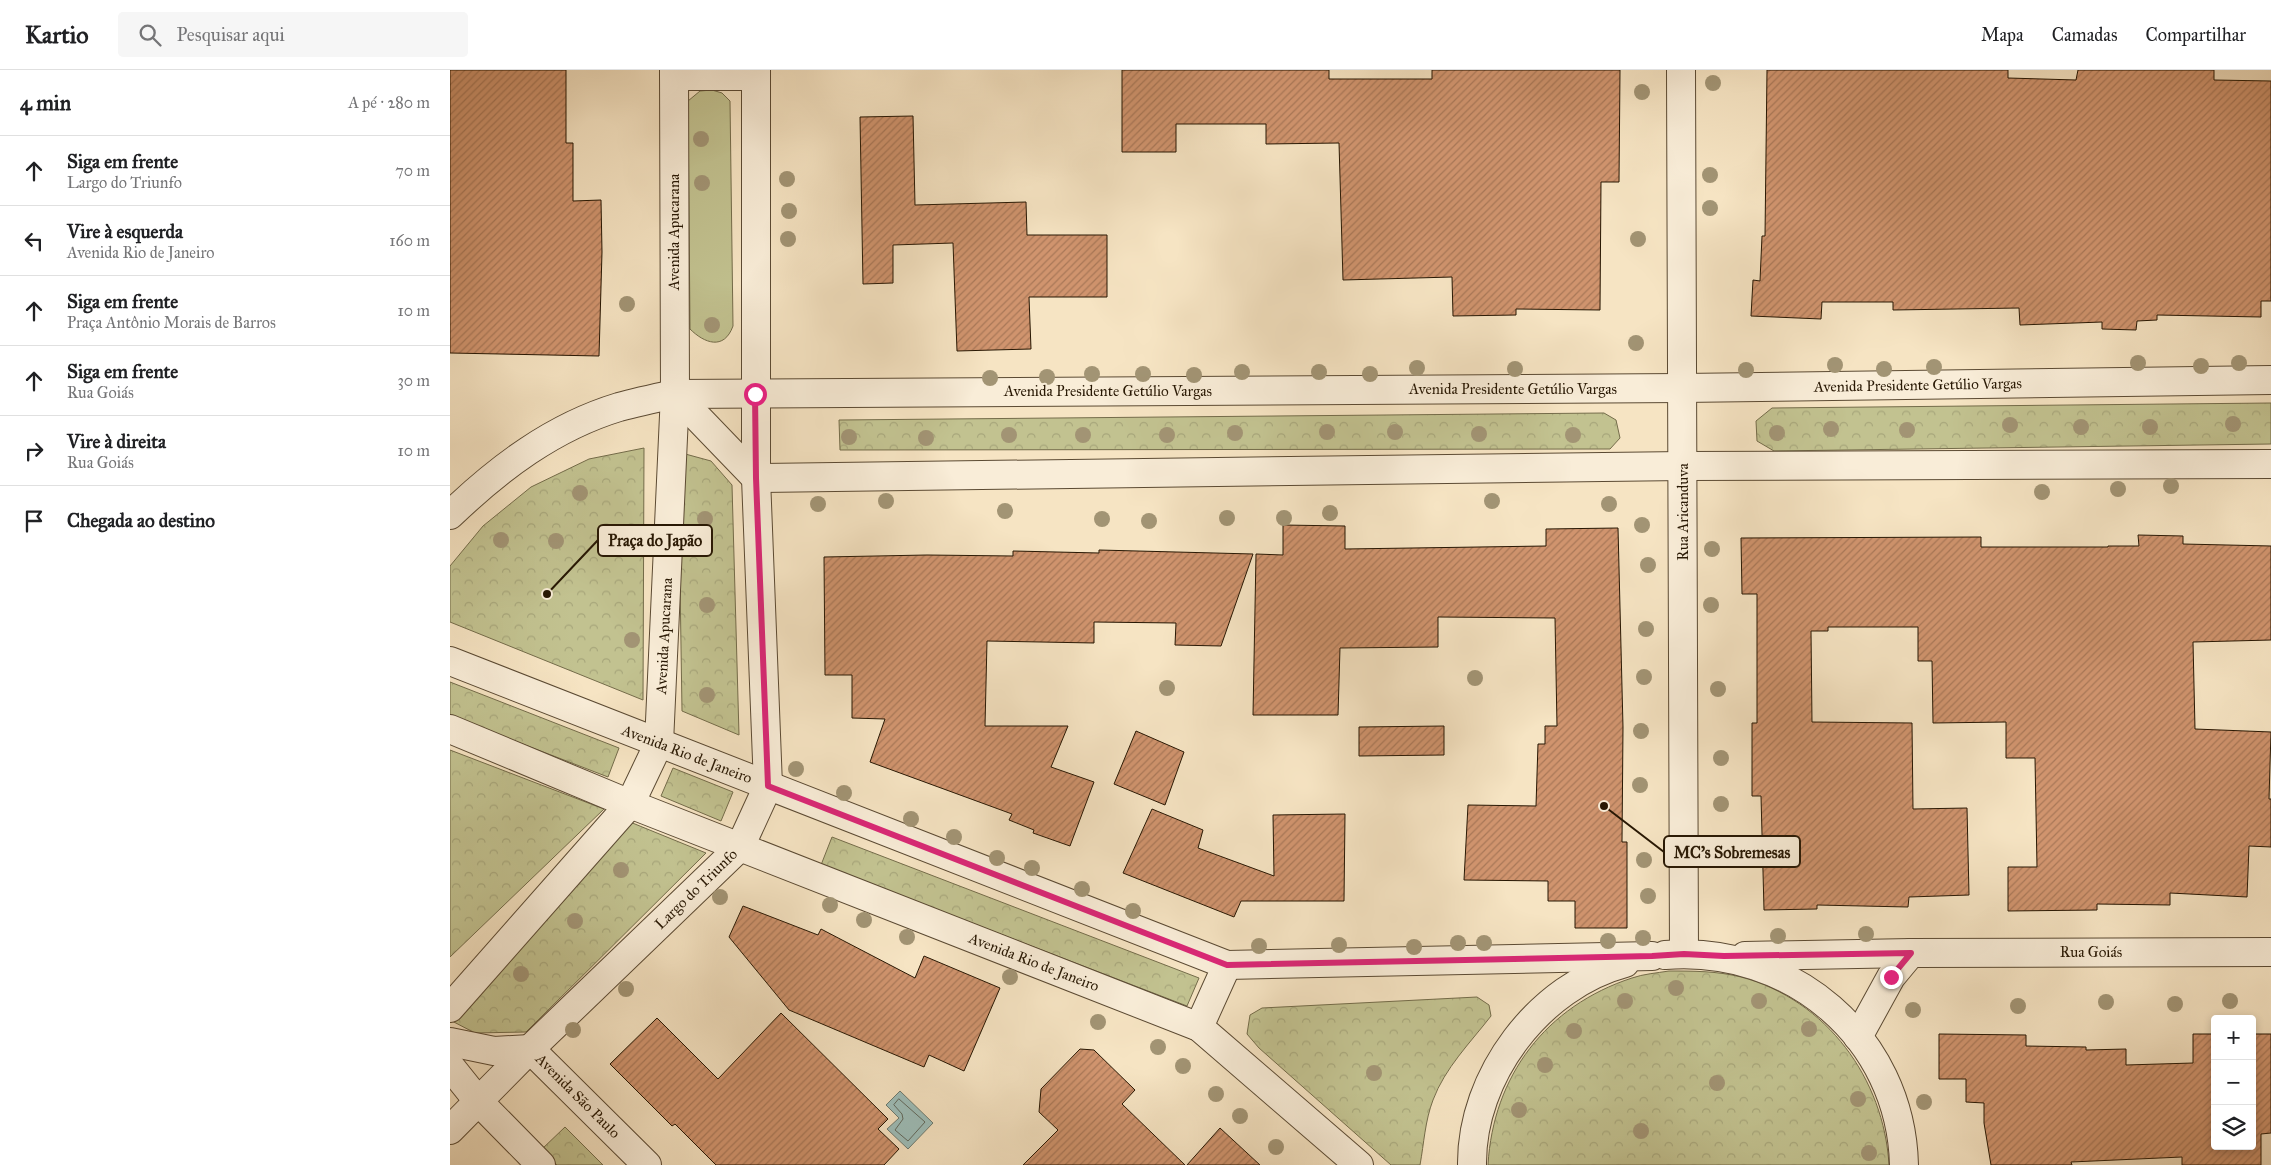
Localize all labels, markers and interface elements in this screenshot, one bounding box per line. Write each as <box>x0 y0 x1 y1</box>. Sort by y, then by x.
search box <box>118 12 468 57</box>
text: Kartio <box>25 20 88 50</box>
icon: search <box>136 21 164 49</box>
text: Pesquisar aqui <box>176 23 285 46</box>
text: Mapa <box>1981 24 2024 46</box>
text: Camadas <box>2052 24 2118 46</box>
text: Compartilhar <box>2146 24 2246 46</box>
text: 4 min <box>20 90 71 116</box>
text: A pé · 280 m <box>348 93 430 112</box>
text: Siga em frente <box>67 150 178 173</box>
icon: ahead <box>20 157 48 185</box>
text: 70 m <box>395 161 430 180</box>
text: Largo do Triunfo <box>67 173 182 192</box>
street label: Avenida Apucarana <box>665 173 683 291</box>
text: Vire à esquerda <box>67 220 183 243</box>
icon: left <box>20 227 48 255</box>
text: 160 m <box>389 231 430 250</box>
text: Avenida Rio de Janeiro <box>67 243 215 262</box>
text: Siga em frente <box>67 290 178 313</box>
icon: ahead <box>20 297 48 325</box>
text: 10 m <box>398 301 430 320</box>
text: Praça Antônio Morais de Barros <box>67 313 276 332</box>
text: Siga em frente <box>67 360 178 383</box>
icon: ahead <box>20 367 48 395</box>
text: 30 m <box>397 371 430 390</box>
street label: Avenida Presidente Getúlio Vargas <box>1813 374 2022 396</box>
street label: Avenida Presidente Getúlio Vargas <box>1408 380 1617 398</box>
street label: Avenida Presidente Getúlio Vargas <box>1003 382 1212 400</box>
text: Rua Goiás <box>67 383 134 402</box>
route start <box>744 383 767 406</box>
text: Vire à direita <box>67 430 166 453</box>
icon: right <box>20 437 48 465</box>
text: 10 m <box>398 441 430 460</box>
text: Rua Goiás <box>67 453 134 472</box>
street label: Rua Aricanduva <box>1674 463 1692 561</box>
icon: arrive <box>20 507 48 535</box>
text: Chegada ao destino <box>67 509 215 532</box>
callout: Praça do Japão <box>598 525 712 556</box>
text: Praça do Japão <box>608 531 702 551</box>
street label: Avenida Apucarana <box>652 577 676 696</box>
street label: Avenida Rio de Janeiro <box>618 720 755 788</box>
callout: MC’s Sobremesas <box>1664 836 1800 867</box>
text: MC’s Sobremesas <box>1674 843 1790 862</box>
street label: Largo do Triunfo <box>651 845 741 933</box>
street label: Avenida Rio de Janeiro <box>965 928 1102 996</box>
street label: Rua Goiás <box>2060 943 2122 961</box>
route end <box>1880 966 1903 989</box>
map controls <box>2211 1015 2256 1150</box>
button: + <box>2211 1015 2256 1060</box>
street label: Avenida São Paulo <box>531 1049 624 1142</box>
button: − <box>2211 1060 2256 1105</box>
button: layers <box>2211 1105 2256 1150</box>

